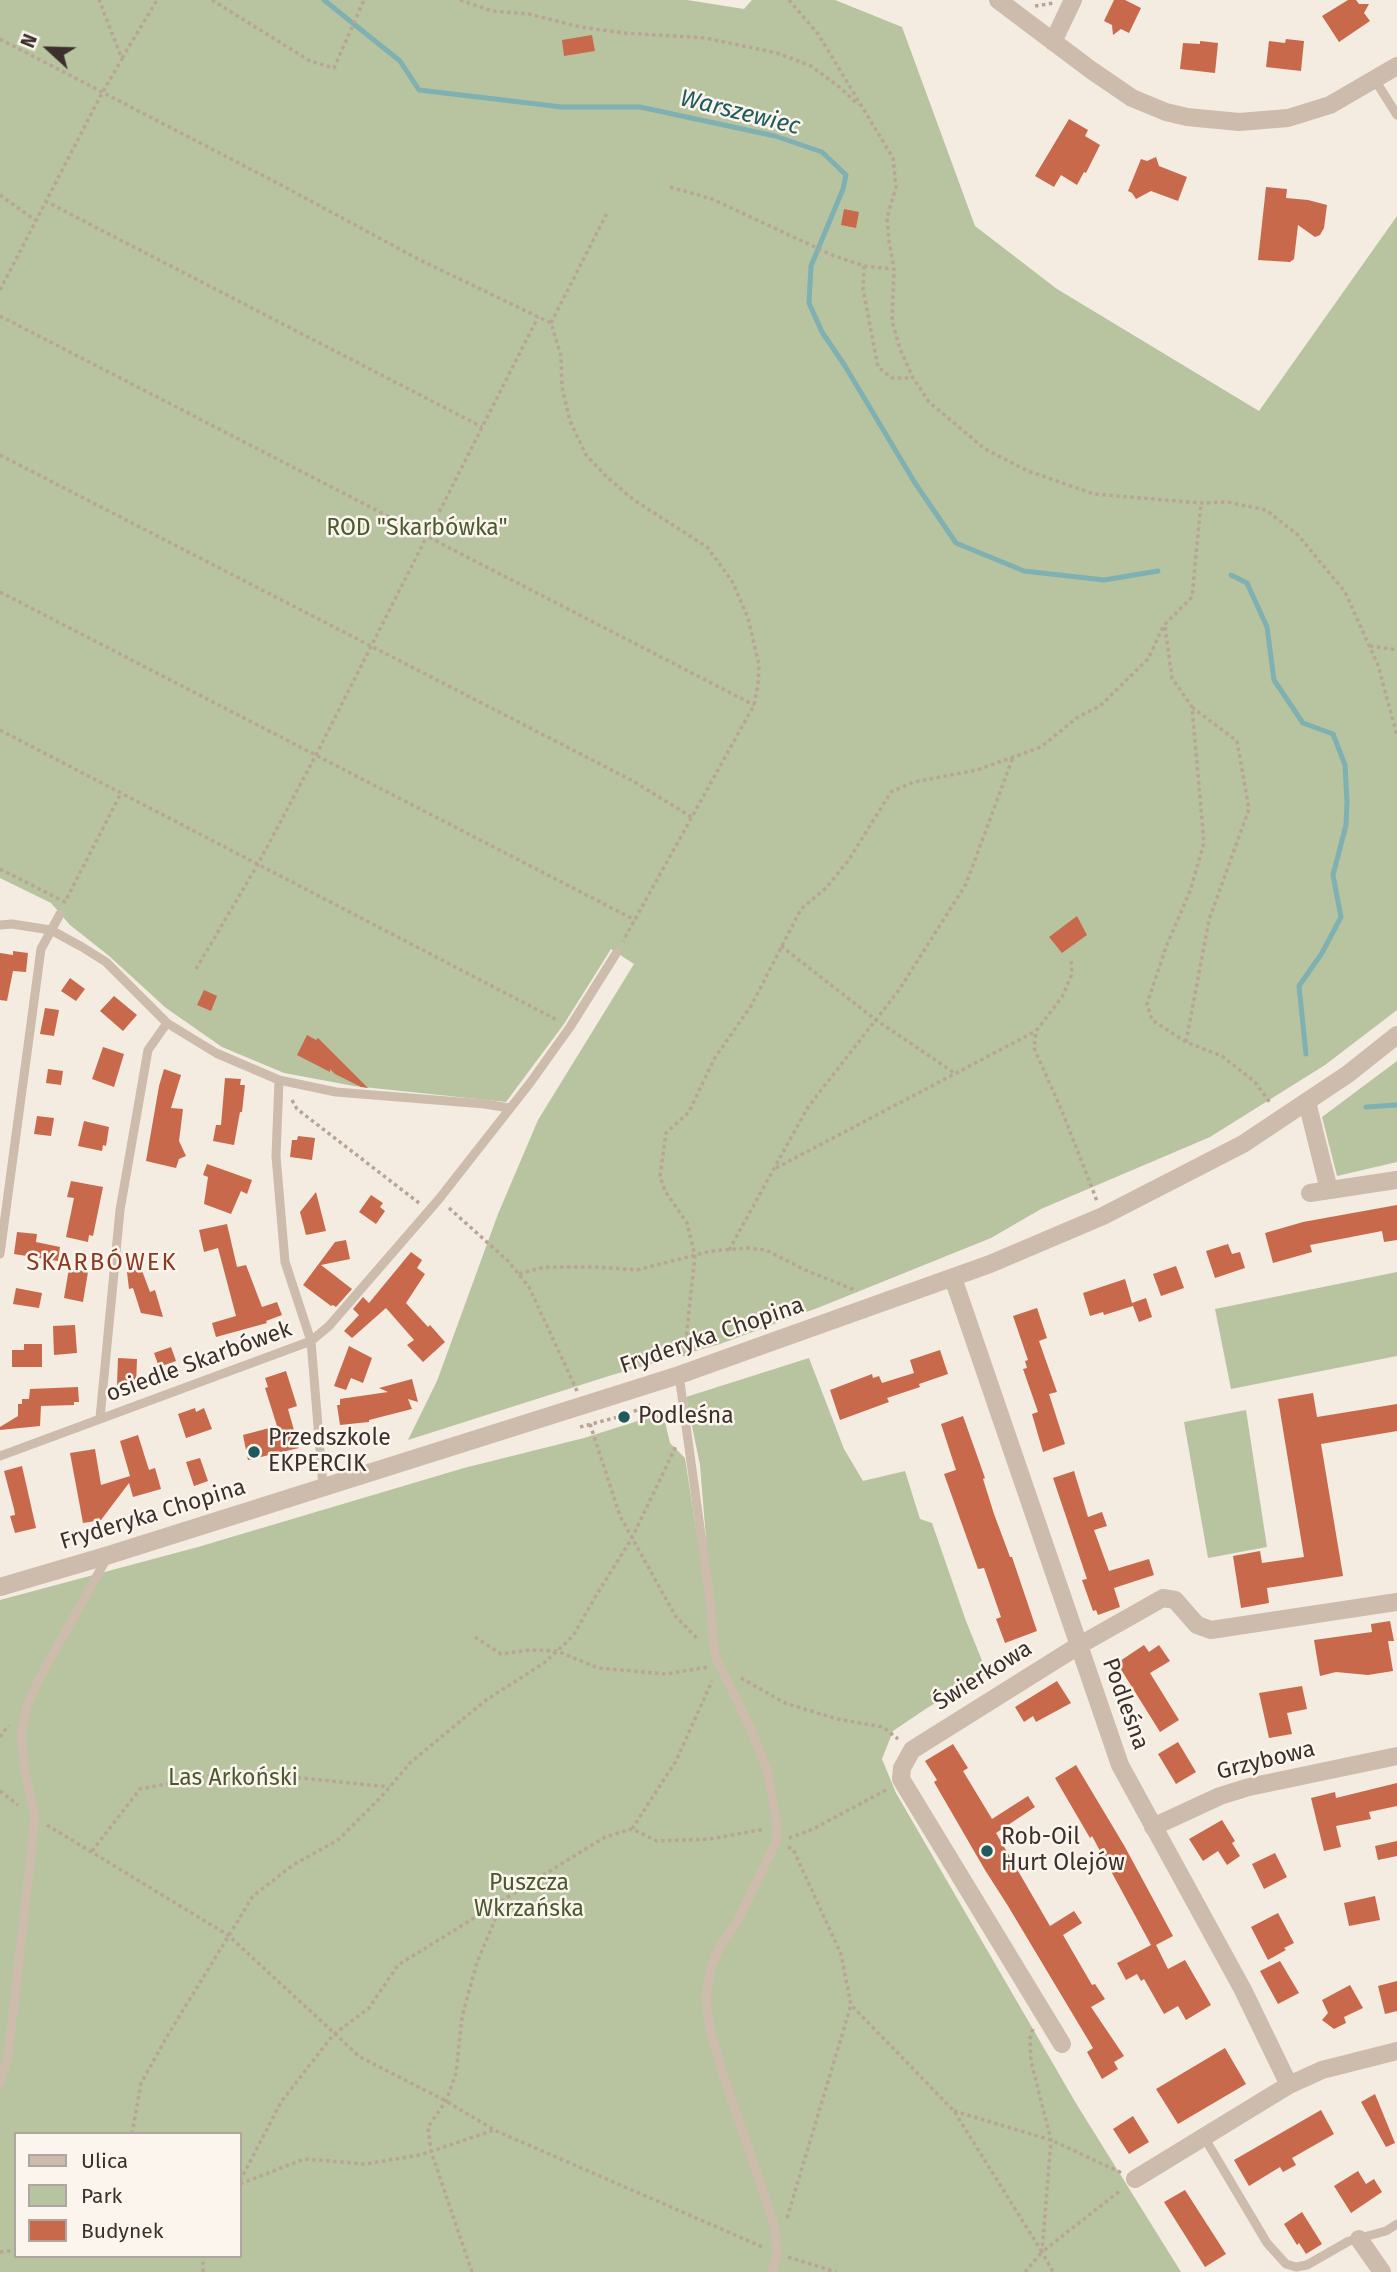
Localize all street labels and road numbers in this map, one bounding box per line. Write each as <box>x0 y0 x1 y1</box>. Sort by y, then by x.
street label: Fryderyka Chopina <box>616 1292 808 1380</box>
street label: osiedle Skarbówek <box>102 1316 296 1408</box>
street label: Fryderyka Chopina <box>57 1474 249 1556</box>
street label: Świerkowa <box>929 1635 1037 1717</box>
street label: Podleśna <box>1096 1654 1154 1754</box>
street label: Grzybowa <box>1214 1735 1318 1787</box>

